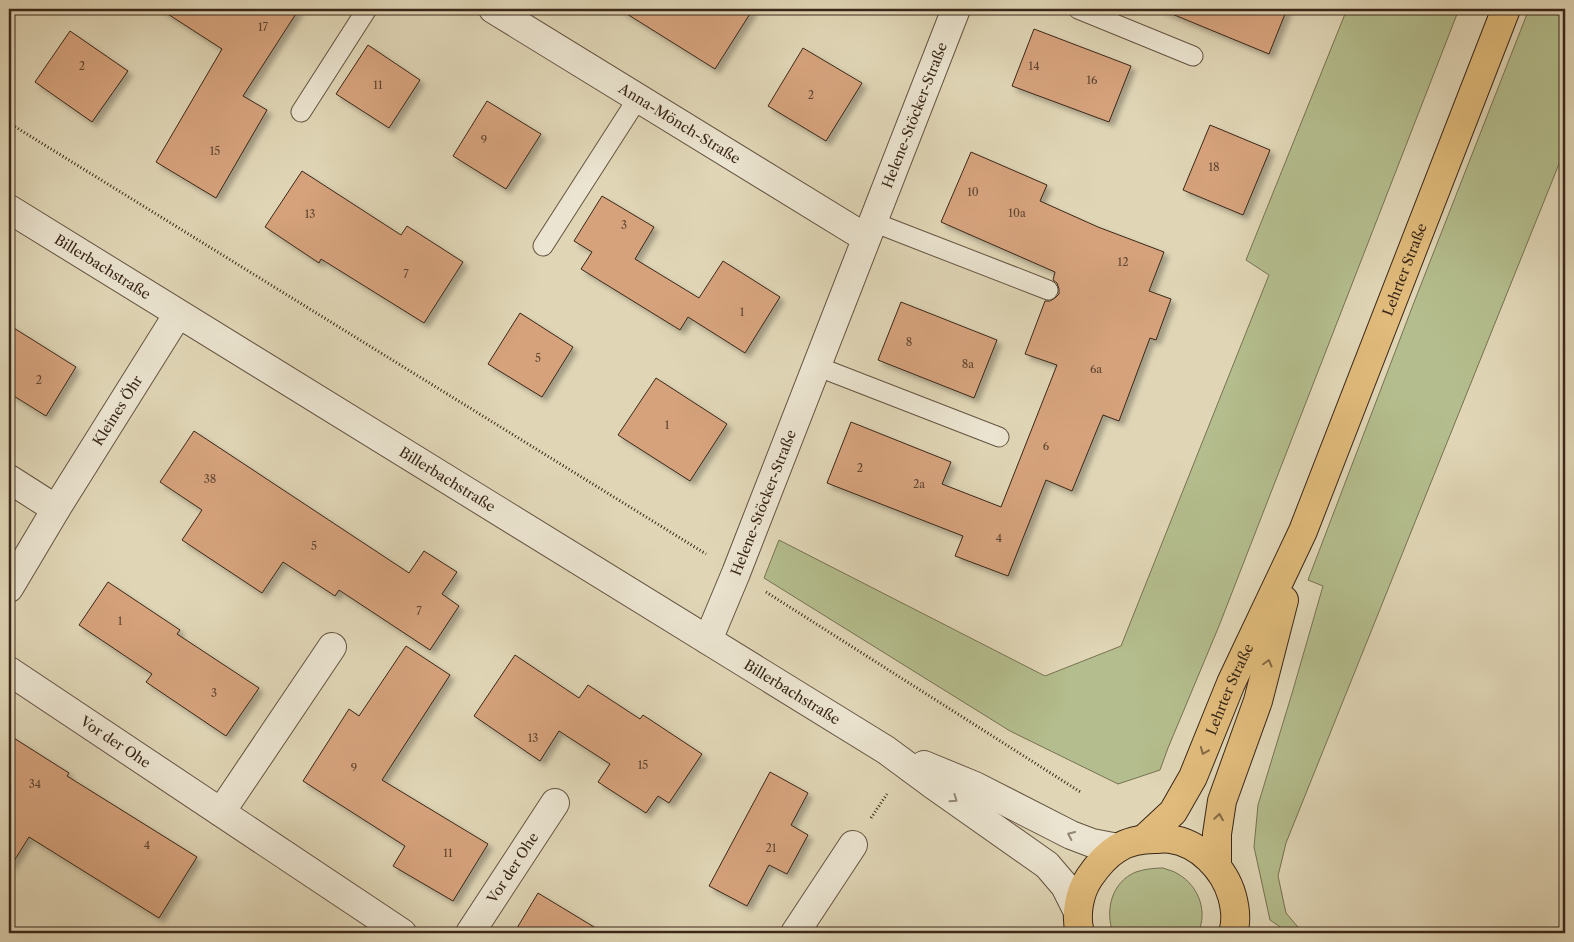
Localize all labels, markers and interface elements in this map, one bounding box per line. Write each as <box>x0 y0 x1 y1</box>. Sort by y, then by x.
house number: 17 <box>258 20 269 34</box>
street label: Helene-Stöcker-Straße <box>878 40 951 191</box>
house number: 2 <box>79 59 85 73</box>
house number: 14 <box>1029 59 1039 73</box>
house number: 16 <box>1086 73 1098 87</box>
house number: 11 <box>373 78 383 92</box>
street label: Anna-Mönch-Straße <box>615 79 744 168</box>
house number: 2 <box>808 88 814 102</box>
house number: 9 <box>481 133 487 147</box>
house number: 15 <box>210 144 220 158</box>
house number: 18 <box>1208 160 1220 174</box>
house number: 10 <box>967 185 979 199</box>
house number: 10a <box>1008 206 1026 220</box>
house number: 13 <box>305 207 315 221</box>
house number: 3 <box>621 218 627 232</box>
street label: Lehrter Straße <box>1379 221 1431 319</box>
street label: Billerbachstraße <box>51 230 154 303</box>
house number: 12 <box>1118 255 1128 269</box>
house number: 7 <box>403 267 409 281</box>
house number: 1 <box>740 305 745 319</box>
house number: 8 <box>906 335 912 349</box>
house number: 5 <box>535 351 541 365</box>
house number: 8a <box>962 357 974 371</box>
house number: 6a <box>1090 362 1102 376</box>
street label: Kleines Öhr <box>89 372 146 449</box>
house number: 2 <box>36 373 42 387</box>
house number: 1 <box>665 418 670 432</box>
street label: Helene-Stöcker-Straße <box>727 427 800 578</box>
house number: 6 <box>1043 439 1050 453</box>
street label: Billerbachstraße <box>396 443 499 516</box>
house number: 2 <box>857 461 863 475</box>
house number: 38 <box>204 472 216 486</box>
house number: 2a <box>913 477 925 491</box>
house number: 4 <box>996 531 1002 545</box>
house number: 5 <box>311 539 317 553</box>
house number: 7 <box>416 604 422 618</box>
house number: 1 <box>118 614 123 628</box>
street label: Lehrter Straße <box>1202 640 1257 738</box>
street label: Billerbachstraße <box>741 656 844 729</box>
one-way arrow <box>1262 659 1272 667</box>
house number: 3 <box>211 686 217 700</box>
street label: Vor der Ohe <box>76 712 154 772</box>
house number: 13 <box>528 731 538 745</box>
one-way arrow <box>1199 746 1210 755</box>
house number: 15 <box>638 758 648 772</box>
house number: 9 <box>351 761 357 775</box>
house number: 34 <box>29 777 41 791</box>
one-way arrow <box>948 793 957 802</box>
one-way arrow <box>1214 813 1224 822</box>
street label: Vor der Ohe <box>483 829 542 907</box>
one-way arrow <box>1067 831 1076 841</box>
house number: 4 <box>144 838 150 852</box>
house number: 21 <box>766 841 777 855</box>
house number: 11 <box>443 846 453 860</box>

